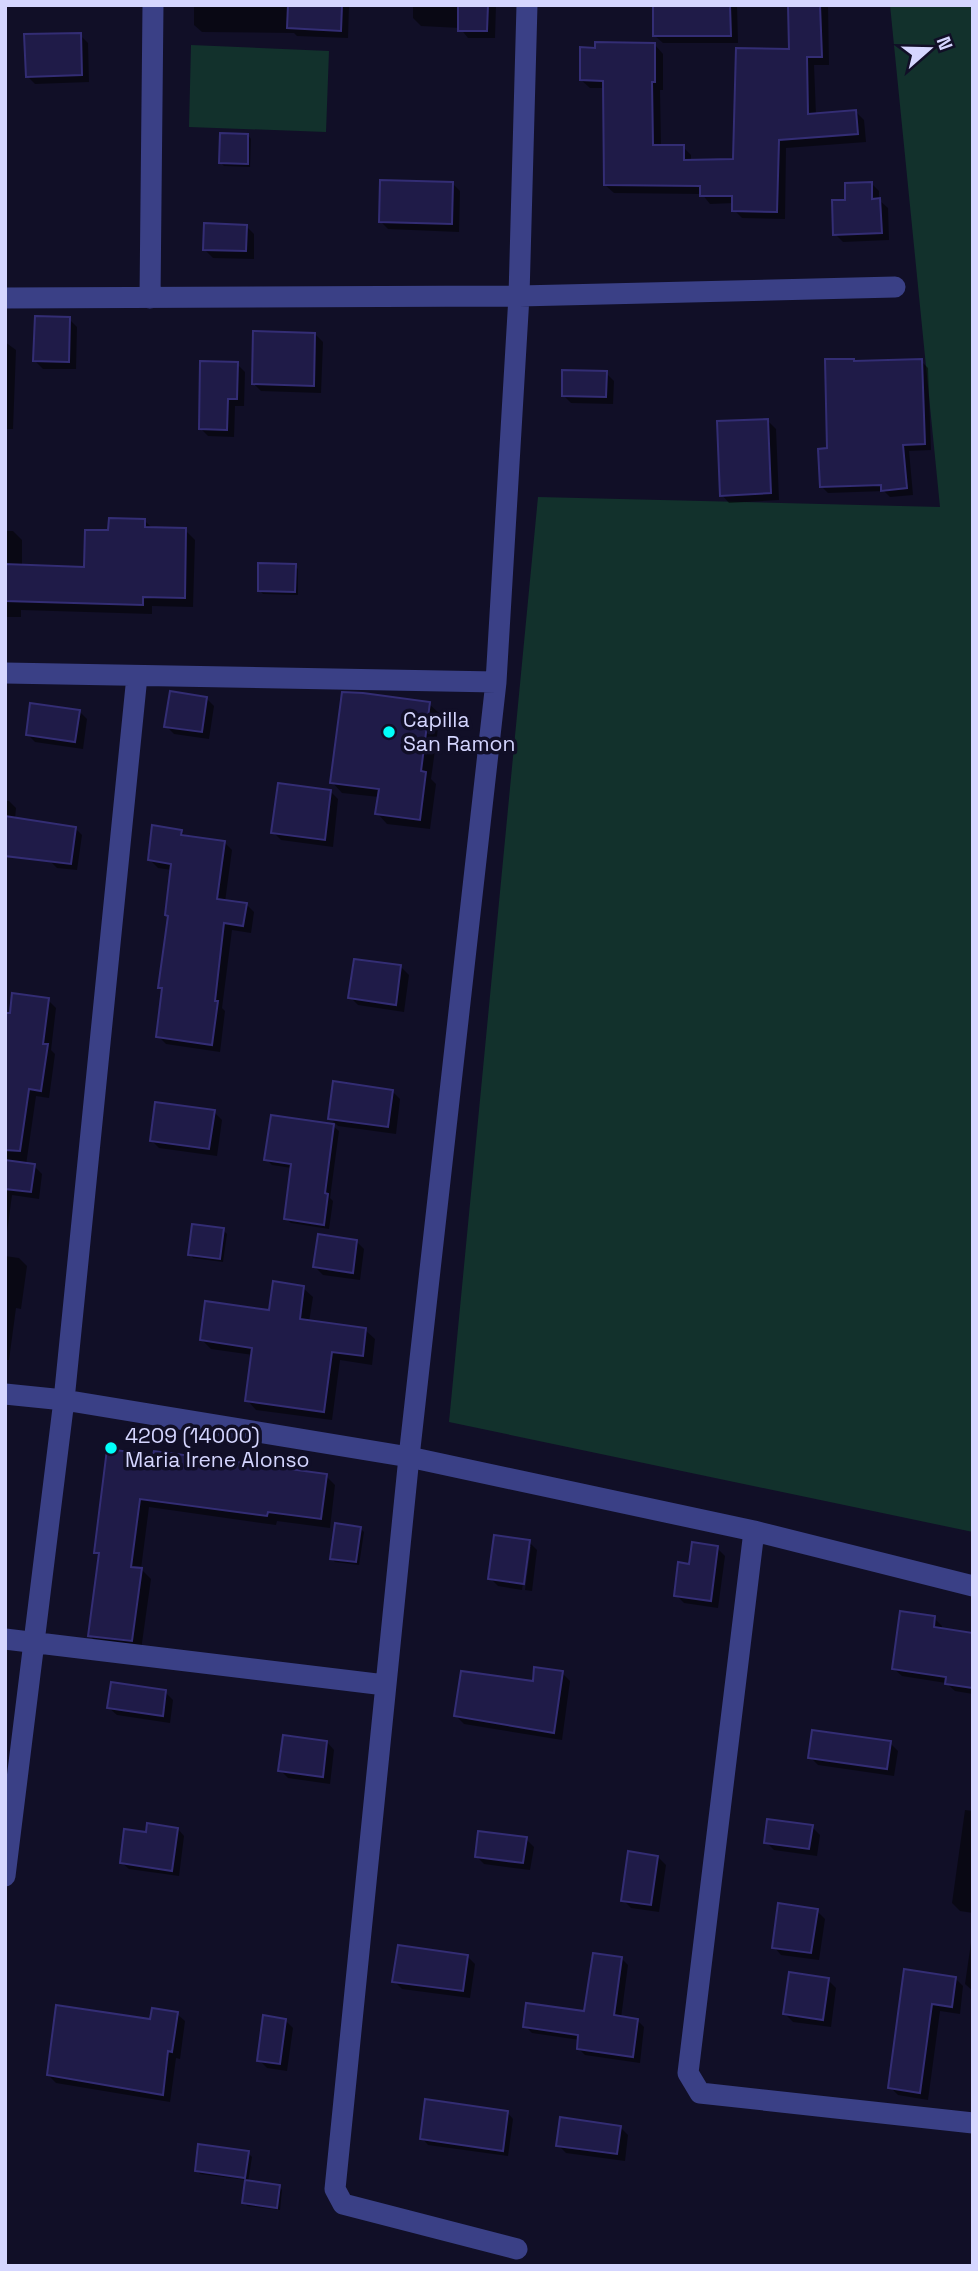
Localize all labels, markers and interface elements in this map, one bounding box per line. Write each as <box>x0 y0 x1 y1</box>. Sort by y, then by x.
north arrow <box>894 14 964 84</box>
text: N <box>931 33 958 54</box>
place label: Capilla San Ramon <box>403 706 515 757</box>
marker: Capilla San Ramon <box>381 724 397 740</box>
place label: 4209 (14000) Maria Irene Alonso <box>125 1422 310 1473</box>
marker: 4209 (14000) Maria Irene Alonso <box>103 1440 119 1456</box>

